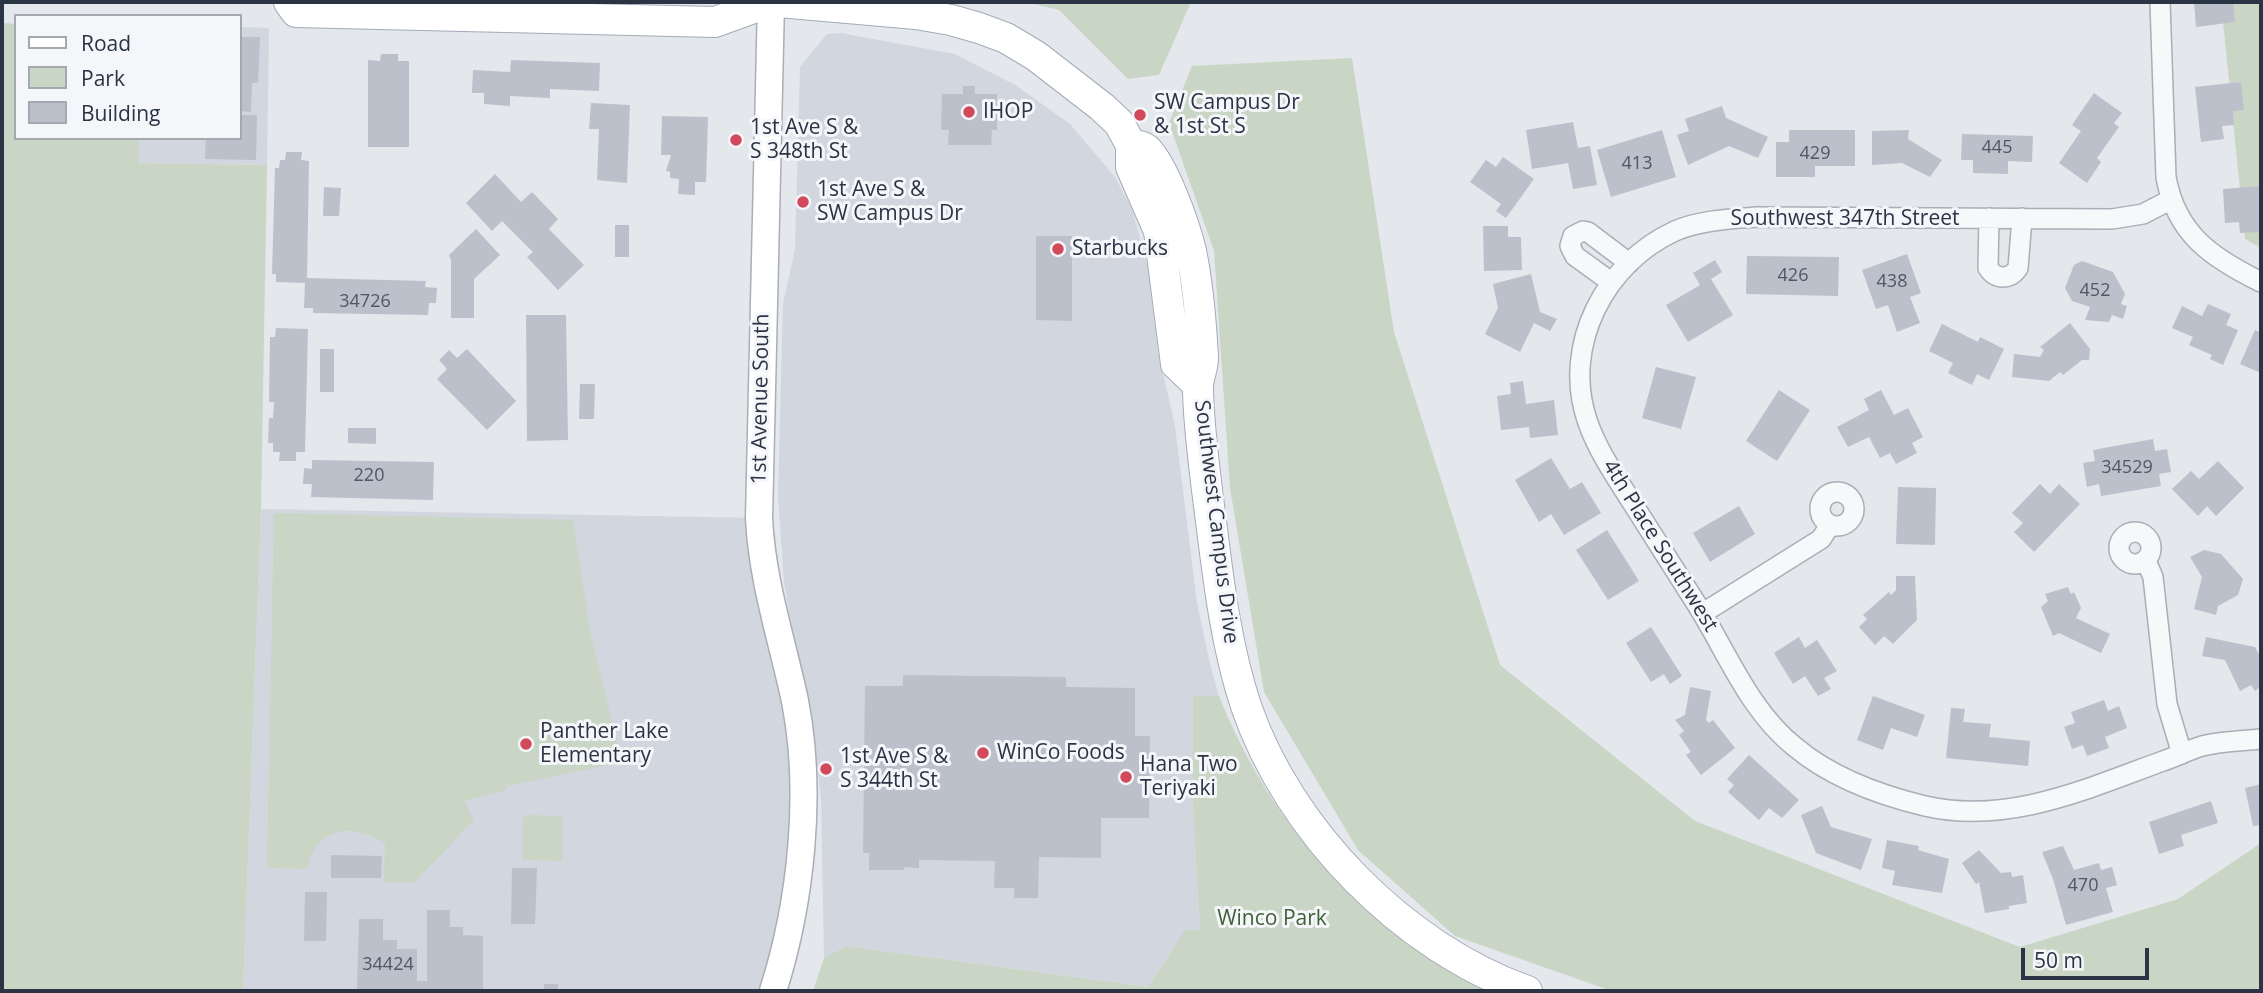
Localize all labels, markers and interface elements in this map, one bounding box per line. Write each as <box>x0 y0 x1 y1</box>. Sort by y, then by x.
legend <box>14 14 242 140</box>
text: Road <box>81 29 131 57</box>
text: Park <box>81 64 125 92</box>
place label: SW Campus Dr & 1st St S <box>1154 90 1300 140</box>
text: Building <box>81 99 160 127</box>
place label: IHOP <box>983 99 1033 125</box>
marker: IHOP <box>961 104 977 120</box>
marker: SW Campus Dr & 1st St S <box>1132 107 1148 123</box>
place label: 1st Ave S & S 348th St <box>750 115 858 165</box>
marker: 1st Ave S & S 348th St <box>728 132 744 148</box>
house number: 445 <box>1982 137 2012 159</box>
house number: 429 <box>1800 143 1830 165</box>
house number: 413 <box>1622 153 1652 175</box>
place label: 1st Ave S & SW Campus Dr <box>817 177 963 227</box>
marker: 1st Ave S & SW Campus Dr <box>795 194 811 210</box>
street label: Southwest 347th Street <box>1731 206 1959 232</box>
place label: Starbucks <box>1072 236 1168 262</box>
marker: Starbucks <box>1050 241 1066 257</box>
house number: 426 <box>1778 265 1808 287</box>
house number: 438 <box>1877 271 1907 293</box>
house number: 452 <box>2080 280 2110 302</box>
house number: 34726 <box>339 291 391 313</box>
street label: 1st Avenue South <box>747 313 775 485</box>
street label: Southwest Campus Drive <box>1189 399 1243 645</box>
street label: 4th Place Southwest <box>1597 455 1723 637</box>
house number: 34529 <box>2101 457 2153 479</box>
house number: 220 <box>354 465 384 487</box>
place label: Panther Lake Elementary <box>540 719 669 769</box>
marker: Panther Lake Elementary <box>518 736 534 752</box>
place label: WinCo Foods <box>997 740 1125 766</box>
place label: 1st Ave S & S 344th St <box>840 744 948 794</box>
marker: WinCo Foods <box>975 745 991 761</box>
place label: Hana Two Teriyaki <box>1140 752 1238 802</box>
marker: 1st Ave S & S 344th St <box>818 761 834 777</box>
marker: Hana Two Teriyaki <box>1118 769 1134 785</box>
house number: 470 <box>2068 875 2098 897</box>
park label: Winco Park <box>1217 906 1327 932</box>
scale bar <box>2025 934 2153 978</box>
text: 50 m <box>2034 946 2083 974</box>
house number: 34424 <box>362 954 414 976</box>

